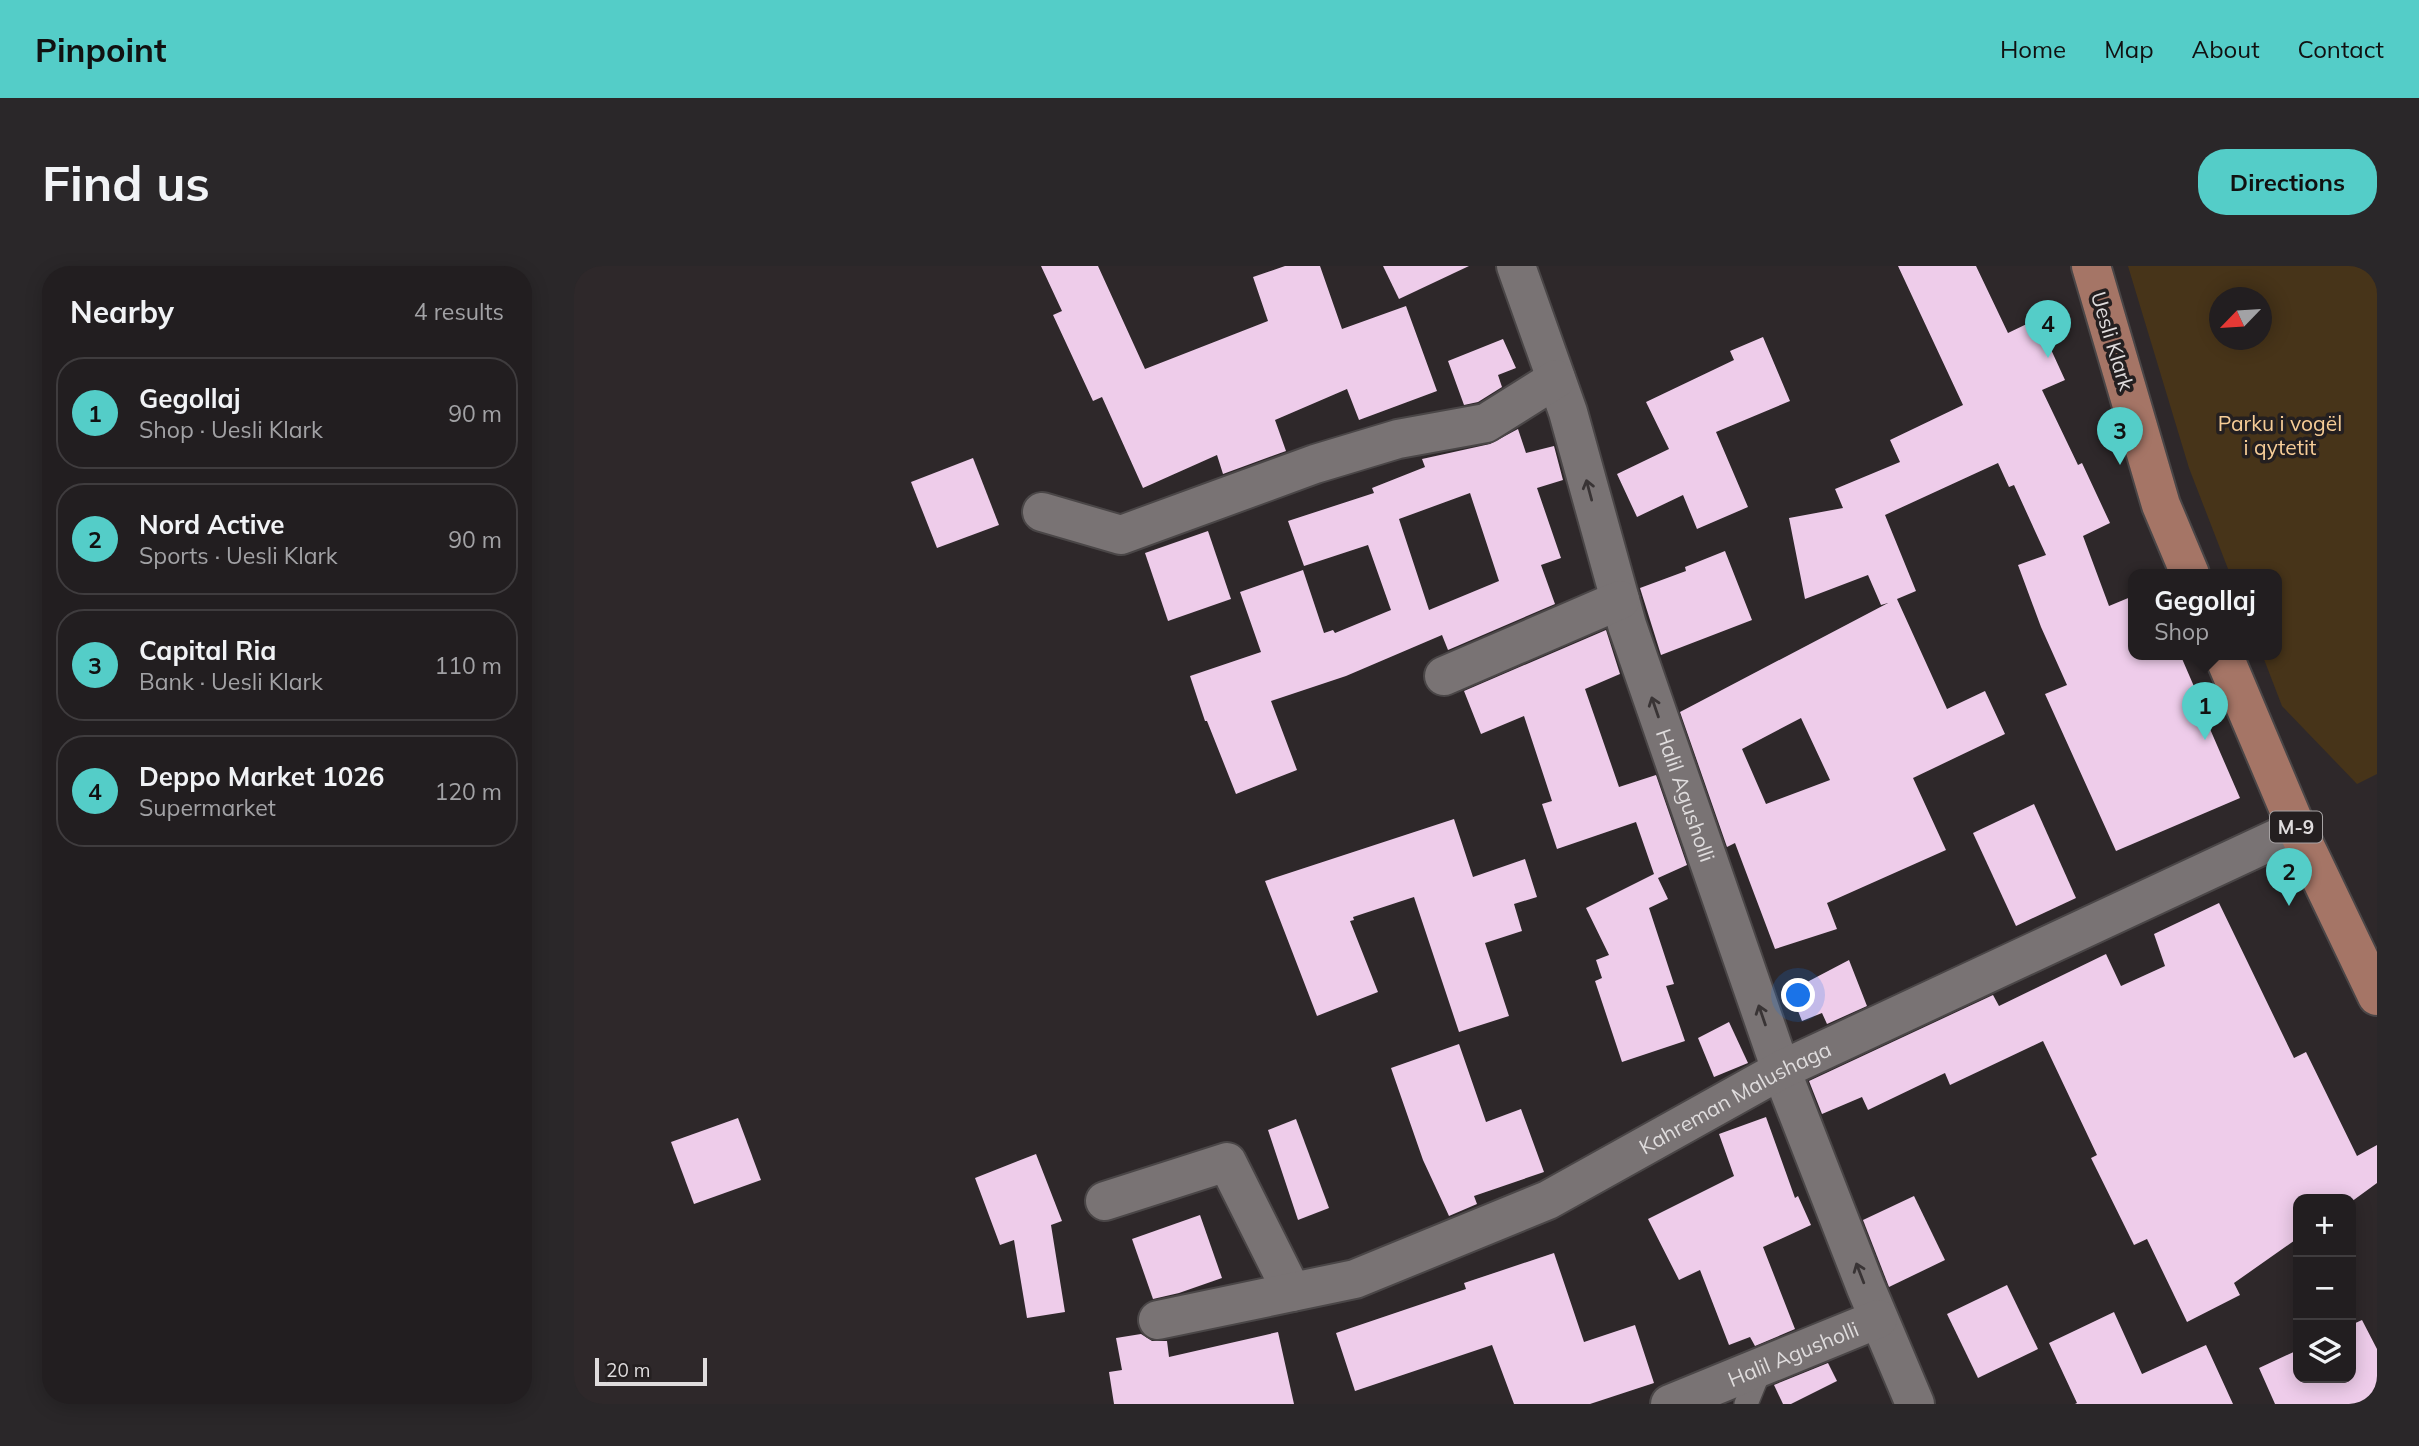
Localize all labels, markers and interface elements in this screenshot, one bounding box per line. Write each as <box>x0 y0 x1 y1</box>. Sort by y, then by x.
text: Pinpoint <box>35 29 167 70</box>
text: Home <box>2000 34 2066 64</box>
text: Map <box>2104 34 2154 64</box>
text: About <box>2192 34 2260 64</box>
text: Contact <box>2298 34 2384 64</box>
button: Directions <box>2198 149 2377 215</box>
text: Find us <box>42 152 210 213</box>
north arrow <box>2209 287 2272 350</box>
street label: Uesli Klark <box>2086 288 2140 394</box>
text: Nearby <box>70 293 174 331</box>
text: 4 results <box>414 297 504 326</box>
pin: 4 <box>2025 300 2071 358</box>
text: Gegollaj <box>139 382 241 415</box>
text: 1 <box>88 399 102 428</box>
text: 90 m <box>448 399 502 428</box>
pin: 3 <box>2097 407 2143 465</box>
park label: Parku i vogël i qytetit <box>2218 410 2342 460</box>
text: Shop · Uesli Klark <box>139 415 323 444</box>
one-way arrow <box>1582 479 1595 502</box>
text: Nord Active <box>139 508 285 541</box>
text: 2 <box>88 525 102 554</box>
text: 90 m <box>448 525 502 554</box>
text: Sports · Uesli Klark <box>139 541 338 570</box>
popup <box>2128 569 2282 660</box>
text: Gegollaj <box>2154 584 2256 617</box>
text: Shop <box>2154 617 2209 646</box>
text: Capital Ria <box>139 634 276 667</box>
text: 3 <box>88 651 102 680</box>
text: 110 m <box>434 651 502 680</box>
text: Bank · Uesli Klark <box>139 667 323 696</box>
pin: 1 <box>2182 682 2228 740</box>
one-way arrow <box>1648 697 1660 719</box>
street label: Halil Agusholli <box>1651 725 1721 865</box>
text: Deppo Market 1026 <box>139 760 384 793</box>
text: 4 <box>88 777 102 806</box>
text: 120 m <box>434 777 502 806</box>
text: Supermarket <box>139 793 276 822</box>
road number: M-9 <box>2270 812 2322 842</box>
pin: 2 <box>2266 848 2312 906</box>
your location <box>1781 978 1815 1012</box>
one-way arrow <box>1755 1004 1768 1026</box>
street label: Kahreman Malushaga <box>1634 1036 1835 1160</box>
map controls <box>2293 1194 2356 1383</box>
button: + <box>2293 1194 2356 1257</box>
button: − <box>2293 1257 2356 1320</box>
one-way arrow <box>1853 1263 1865 1285</box>
street label: Halil Agusholli <box>1724 1315 1862 1392</box>
button: layers <box>2293 1320 2356 1383</box>
scale bar <box>595 1355 707 1387</box>
text: 20 m <box>606 1358 650 1382</box>

